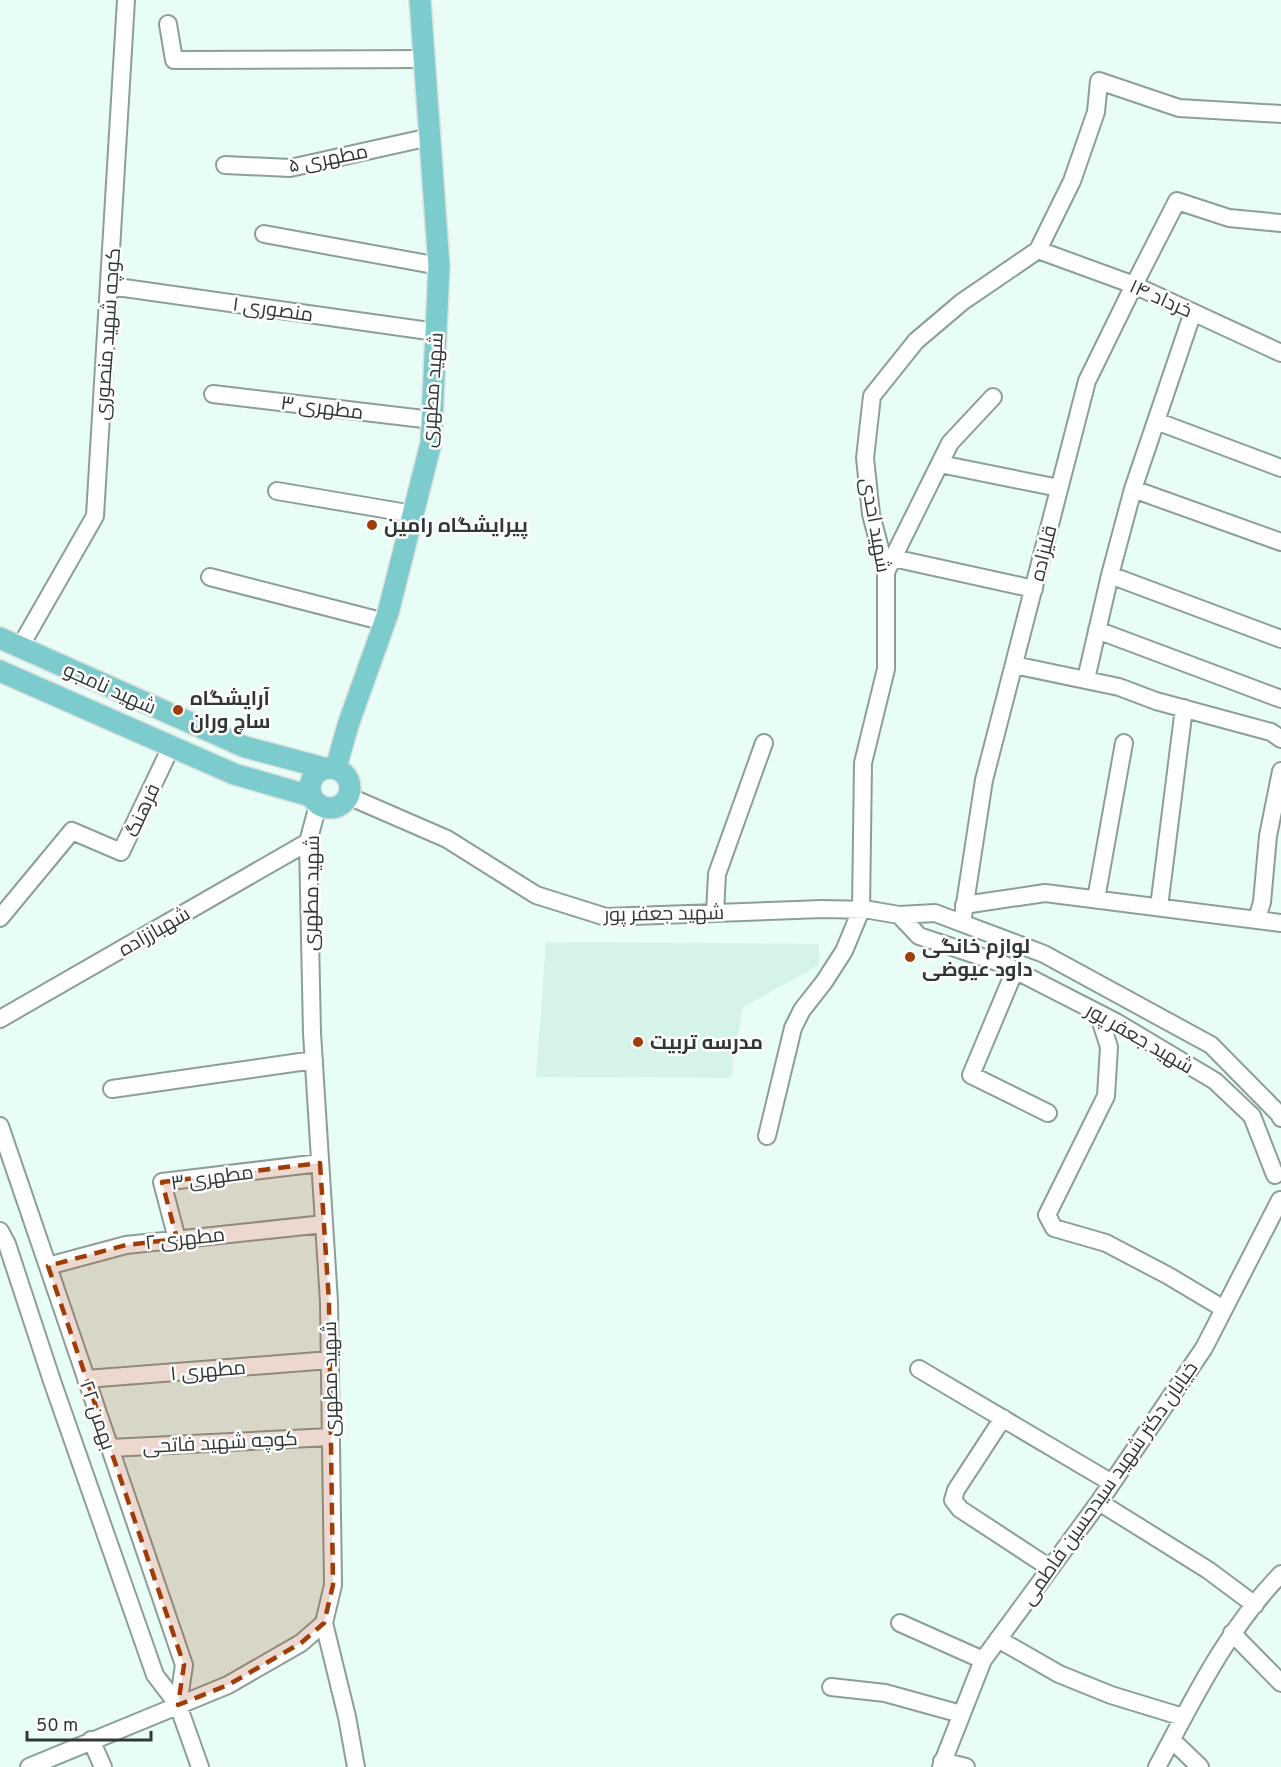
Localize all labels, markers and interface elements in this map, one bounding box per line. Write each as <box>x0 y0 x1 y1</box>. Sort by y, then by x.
street label: مطهری ۵ <box>286 140 370 180</box>
street label: کوچه شهید منصوری <box>90 247 128 421</box>
street label: ۱۴ خرداد <box>1125 275 1196 325</box>
street label: منصوری ۱ <box>231 292 315 330</box>
street label: شهید مطهری <box>417 331 451 449</box>
street label: مطهری ۳ <box>279 391 365 427</box>
street label: شهید احدی <box>853 476 895 575</box>
place label: پیرایشگاه ‌رامین <box>384 514 528 540</box>
marker: پیرایشگاه ‌رامین <box>365 518 379 532</box>
street label: قلیزاده <box>1025 523 1064 584</box>
street label: شهید نامجو <box>59 658 160 722</box>
place label: آرایشگاه ساچ وران <box>190 687 271 736</box>
marker: آرایشگاه ساچ وران <box>171 703 185 717</box>
street label: فرهنگ <box>120 780 167 842</box>
street label: شهید مطهری <box>299 835 327 951</box>
street label: شهید جعفر پور <box>603 901 724 929</box>
street label: شهباززاده <box>114 902 196 964</box>
place label: لوازم خانگی داود عیوضی <box>922 935 1033 984</box>
marker: لوازم خانگی داود عیوضی <box>903 950 917 964</box>
street label: شهید جعفر پور <box>1079 998 1198 1081</box>
place label: مدرسه تربیت <box>650 1031 763 1057</box>
marker: مدرسه تربیت <box>631 1035 645 1049</box>
street label: مطهری ۳ <box>169 1160 255 1198</box>
street label: مطهری ۲ <box>144 1223 226 1257</box>
street label: شهید مطهری <box>318 1321 346 1437</box>
street label: مطهری ۱ <box>169 1356 247 1388</box>
street label: خیابان دکتر شهید سیدحسین فاطمی <box>1016 1357 1205 1611</box>
street label: ۲۲ بهمن <box>72 1377 120 1454</box>
street label: کوچه شهید فاتحی <box>142 1427 298 1461</box>
scale bar <box>27 1704 152 1742</box>
text: 50 m <box>36 1715 78 1738</box>

